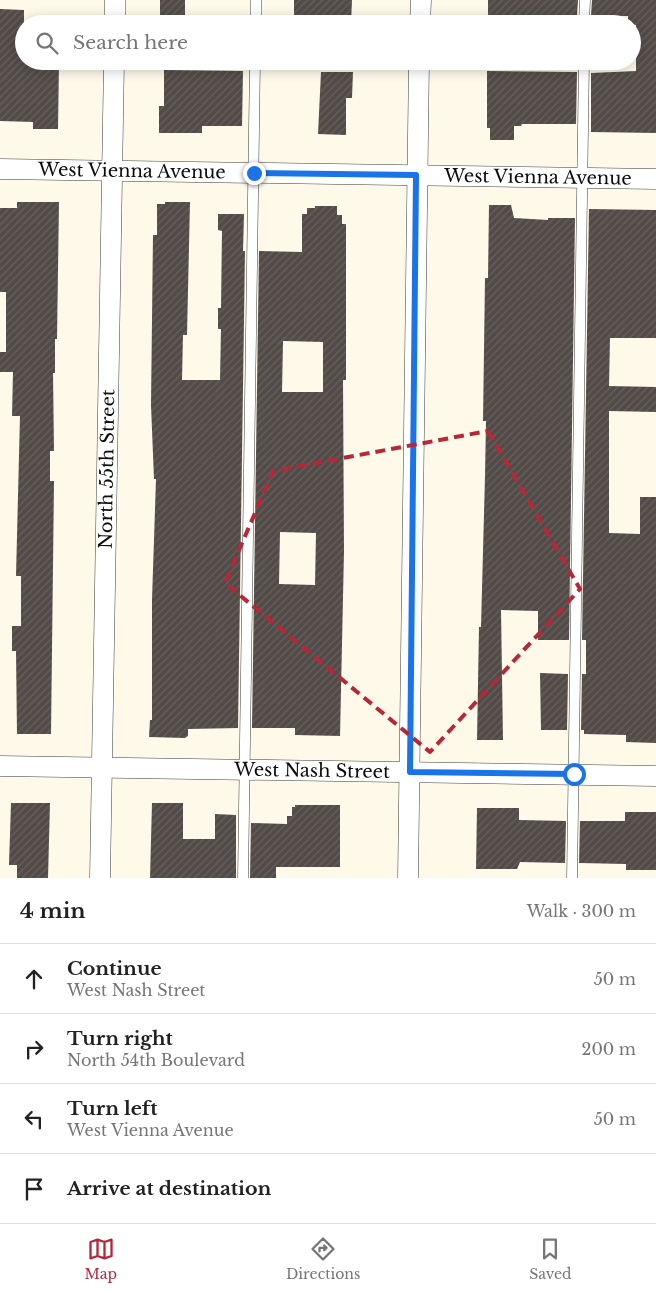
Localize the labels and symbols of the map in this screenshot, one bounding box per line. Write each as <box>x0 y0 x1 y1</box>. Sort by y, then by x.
street label: West Vienna Avenue <box>37 159 226 183</box>
route end <box>243 162 266 185</box>
street label: West Vienna Avenue <box>443 165 632 190</box>
street label: North 55th Street <box>95 389 119 549</box>
street label: West Nash Street <box>233 759 390 783</box>
route start <box>563 763 586 786</box>

